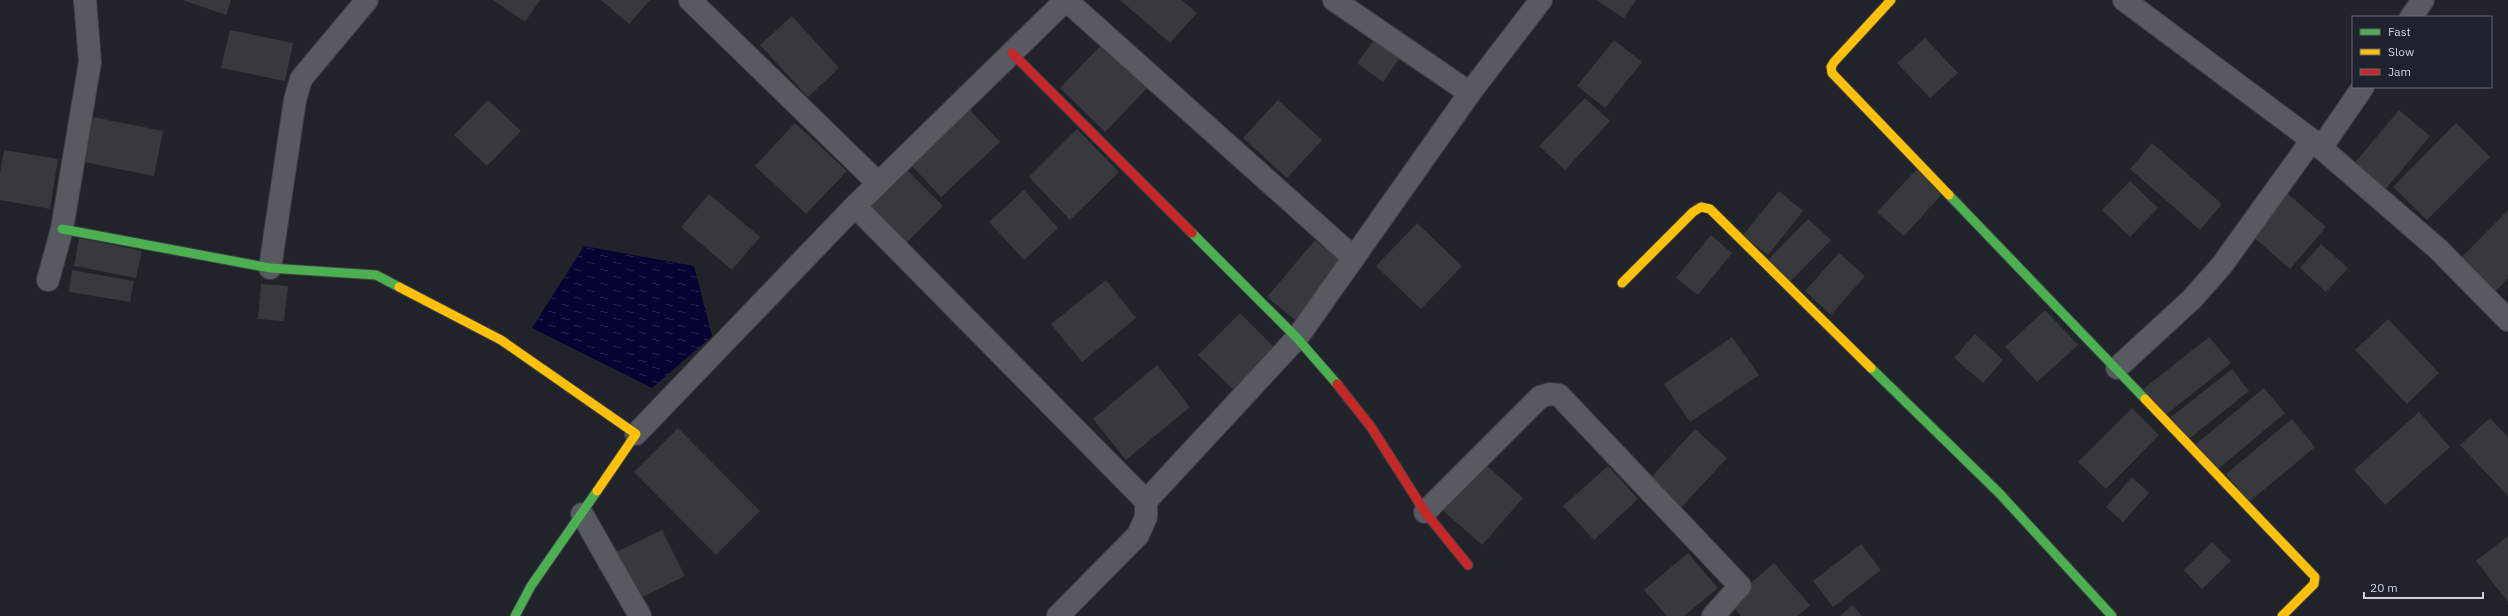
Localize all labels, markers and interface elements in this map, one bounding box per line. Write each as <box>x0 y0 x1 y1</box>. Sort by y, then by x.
legend <box>2352 16 2492 88</box>
text: Fast <box>2388 24 2411 39</box>
text: Slow <box>2388 44 2414 59</box>
text: Jam <box>2388 64 2411 79</box>
scale bar <box>2364 574 2483 600</box>
text: 20 m <box>2370 580 2398 595</box>

